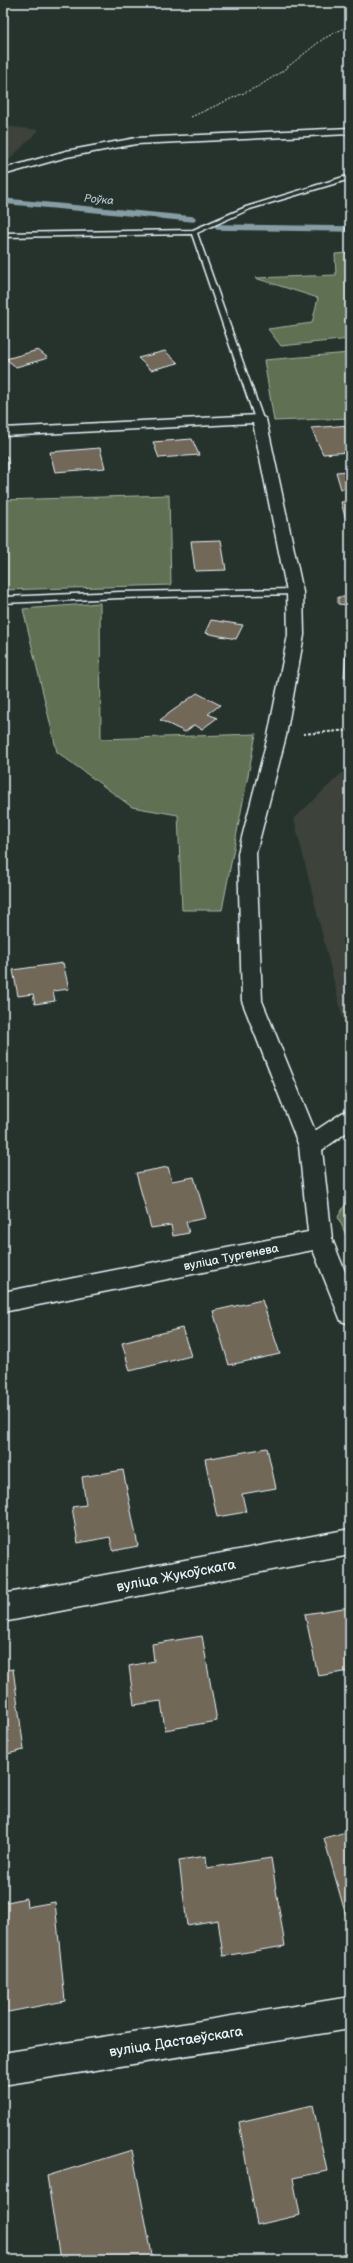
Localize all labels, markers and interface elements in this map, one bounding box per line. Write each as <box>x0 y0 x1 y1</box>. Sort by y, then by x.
water label: Роўка <box>83 191 115 208</box>
street label: вуліца Тургенева <box>182 1241 280 1274</box>
street label: вуліца Жукоўскага <box>115 1555 238 1595</box>
street label: вуліца Дастаеўскага <box>108 2022 245 2060</box>

